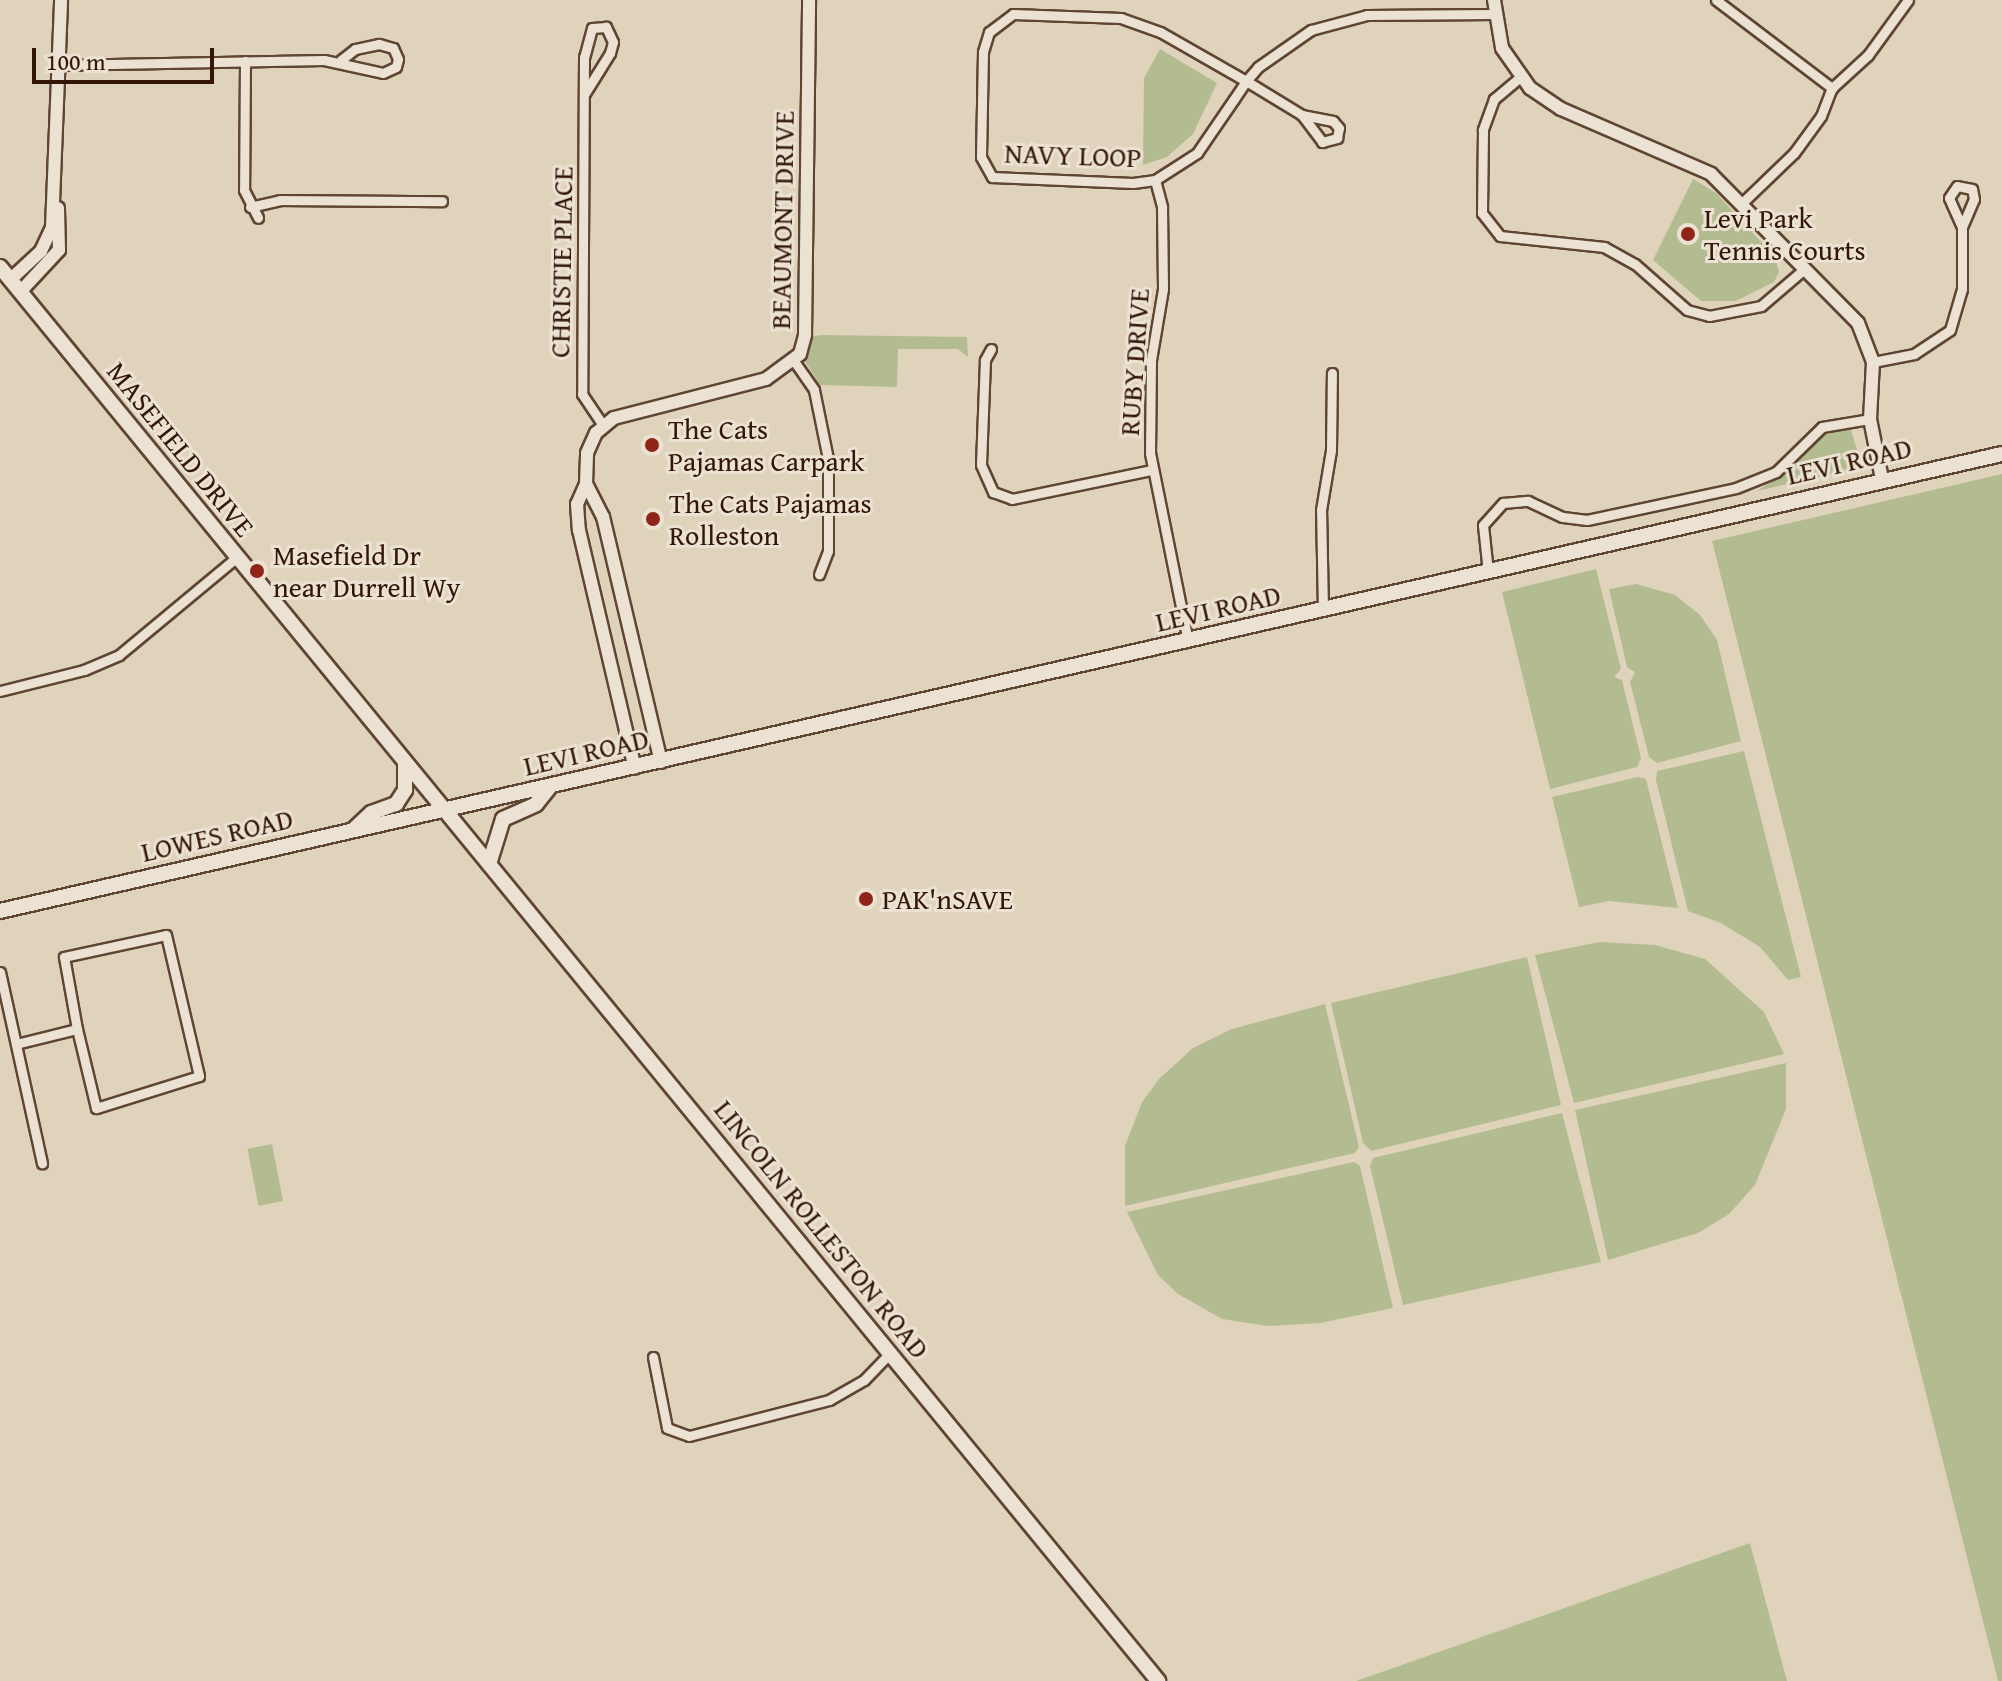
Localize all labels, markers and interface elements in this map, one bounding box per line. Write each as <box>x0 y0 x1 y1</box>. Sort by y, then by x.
scale bar <box>36 32 218 82</box>
text: 100 m <box>46 44 106 79</box>
street label: BEAUMONT DRIVE <box>763 110 801 330</box>
street label: NAVY LOOP <box>1004 136 1142 174</box>
street label: CHRISTIE PLACE <box>543 166 579 358</box>
place label: Levi Park Tennis Courts <box>1704 201 1866 267</box>
marker: Levi Park Tennis Courts <box>1679 225 1697 243</box>
street label: RUBY DRIVE <box>1112 287 1156 437</box>
street label: MASEFIELD DRIVE <box>100 355 262 543</box>
place label: The Cats Pajamas Carpark <box>668 412 865 478</box>
street label: LEVI ROAD <box>1783 430 1915 492</box>
marker: The Cats Pajamas Carpark <box>643 436 661 454</box>
place label: The Cats Pajamas Rolleston <box>669 486 872 552</box>
marker: The Cats Pajamas Rolleston <box>644 510 662 528</box>
place label: Masefield Dr near Durrell Wy <box>273 538 460 604</box>
marker: Masefield Dr near Durrell Wy <box>248 562 266 580</box>
street label: LEVI ROAD <box>1152 577 1284 639</box>
street label: LEVI ROAD <box>520 721 652 783</box>
street label: LOWES ROAD <box>138 801 296 869</box>
place label: PAK'nSAVE <box>882 882 1013 916</box>
marker: PAK'nSAVE <box>857 890 875 908</box>
street label: LINCOLN ROLLESTON ROAD <box>707 1093 937 1365</box>

